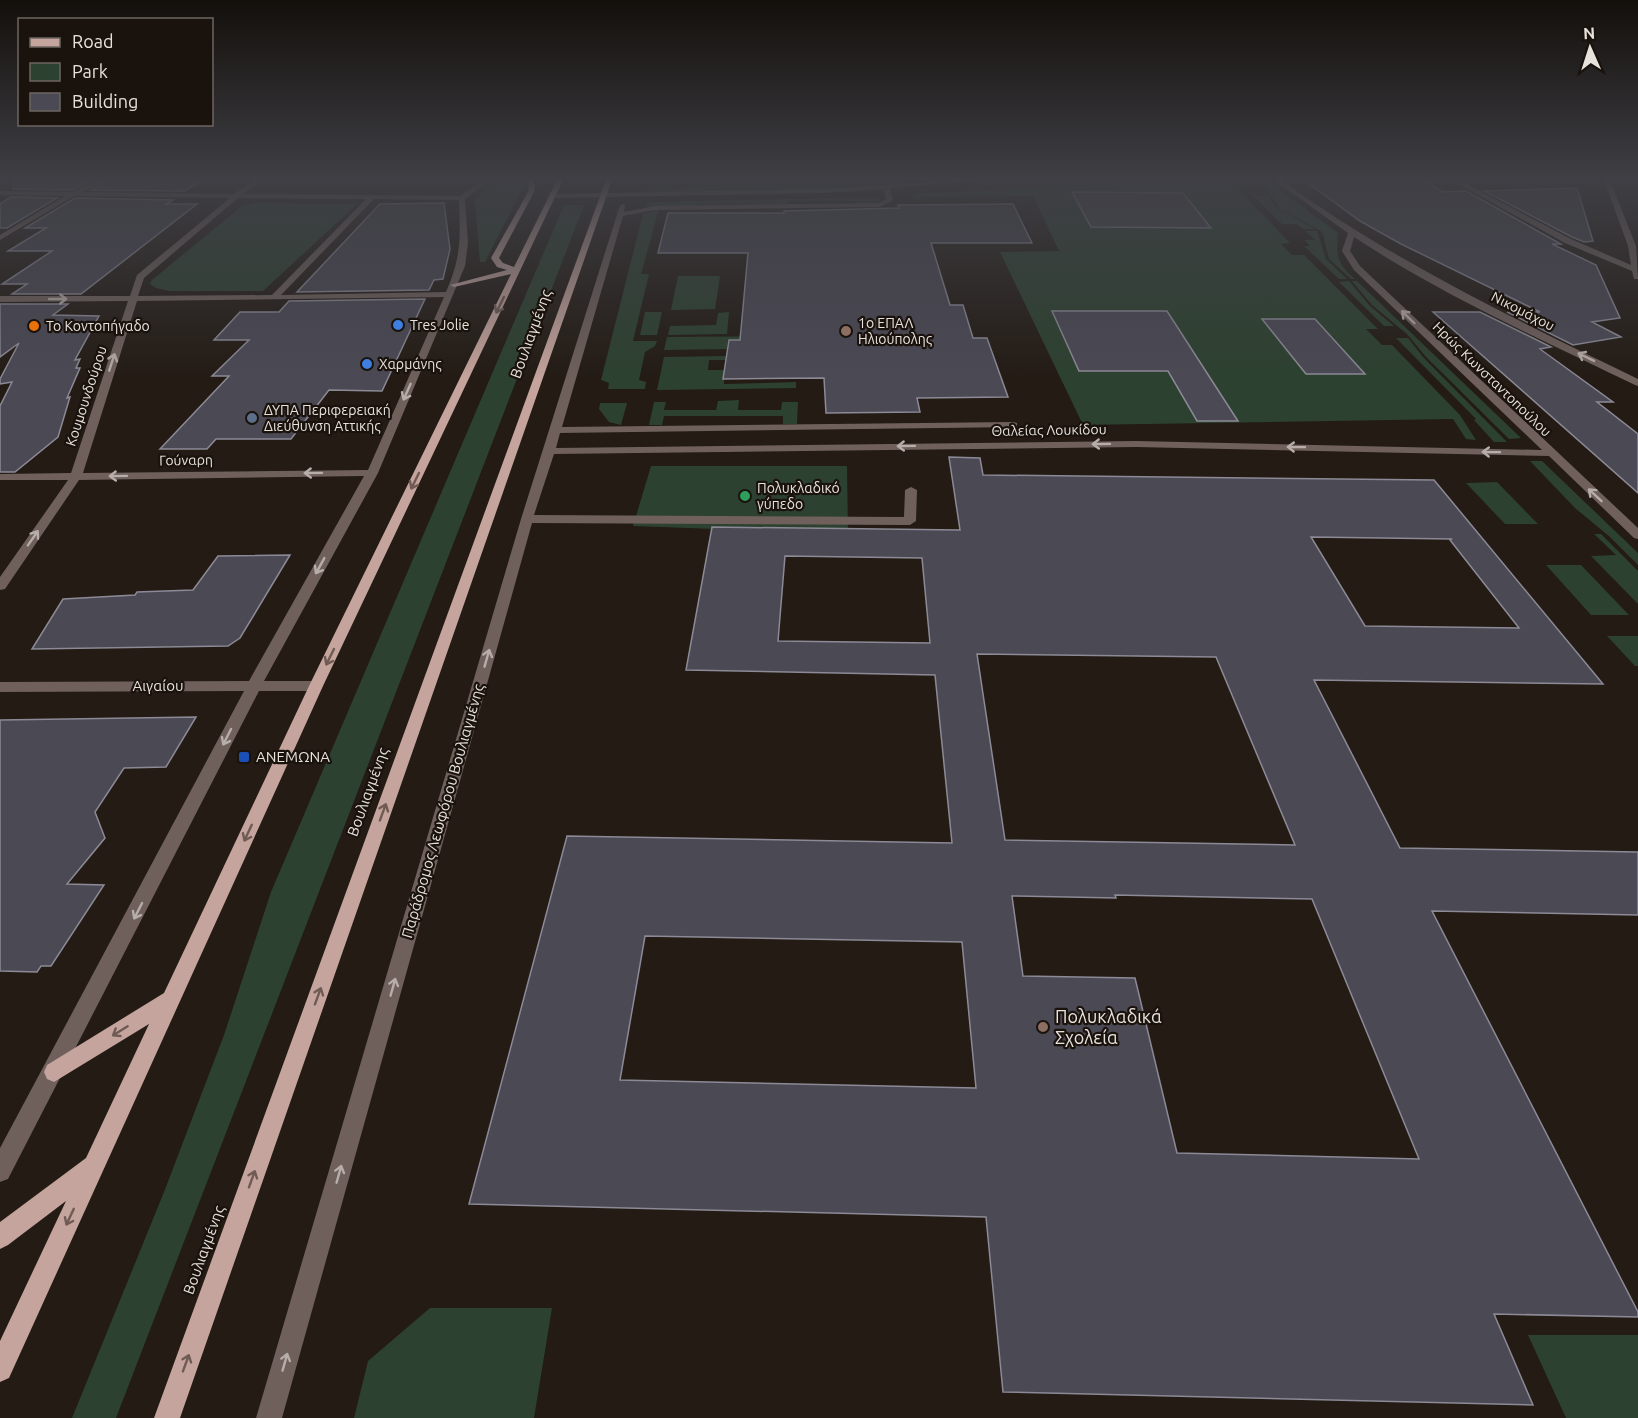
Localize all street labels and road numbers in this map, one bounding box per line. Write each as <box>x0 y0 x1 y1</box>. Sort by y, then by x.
street label: Βουλιαγμένης <box>507 287 555 380</box>
street label: Νικομάχου <box>1489 288 1557 334</box>
street label: Ηρώς Κωνσταντοπούλου <box>1430 318 1554 440</box>
street label: Κουμουνδούρου <box>62 344 110 448</box>
street label: Θαλείας Λουκίδου <box>991 421 1107 439</box>
street label: Γούναρη <box>159 452 213 468</box>
street label: Αιγαίου <box>132 677 184 694</box>
street label: Παράδρομος Λεωφόρου Βουλιαγμένης <box>398 682 487 940</box>
street label: Βουλιαγμένης <box>344 745 392 838</box>
street label: Βουλιαγμένης <box>180 1203 228 1296</box>

